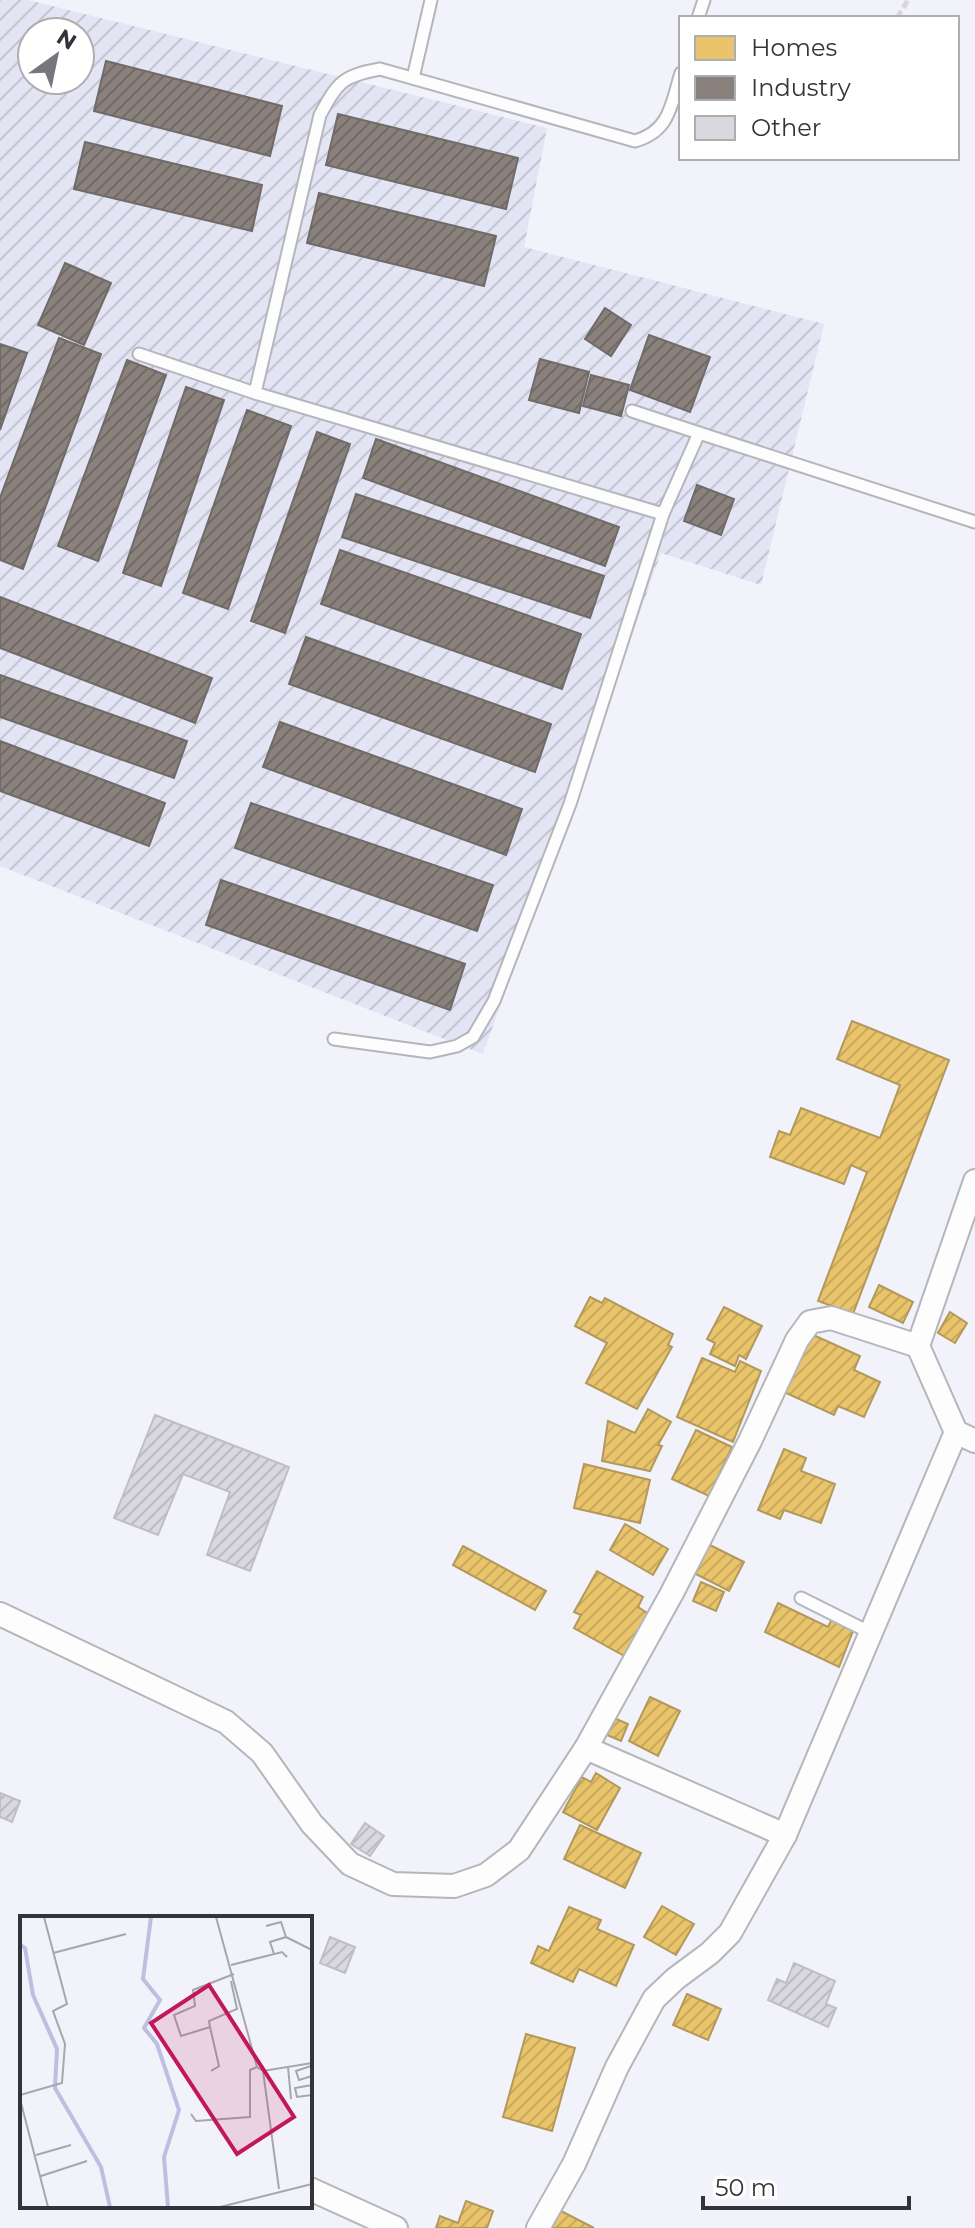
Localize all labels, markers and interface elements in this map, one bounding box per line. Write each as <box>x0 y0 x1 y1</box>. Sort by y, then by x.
north arrow <box>16 16 96 96</box>
legend <box>679 16 959 160</box>
text: N <box>52 23 81 56</box>
text: Homes <box>751 33 837 62</box>
text: Industry <box>751 73 851 102</box>
text: Other <box>751 113 821 142</box>
inset map <box>20 1916 312 2208</box>
scale bar <box>703 2160 909 2210</box>
text: 50 m <box>715 2173 776 2202</box>

